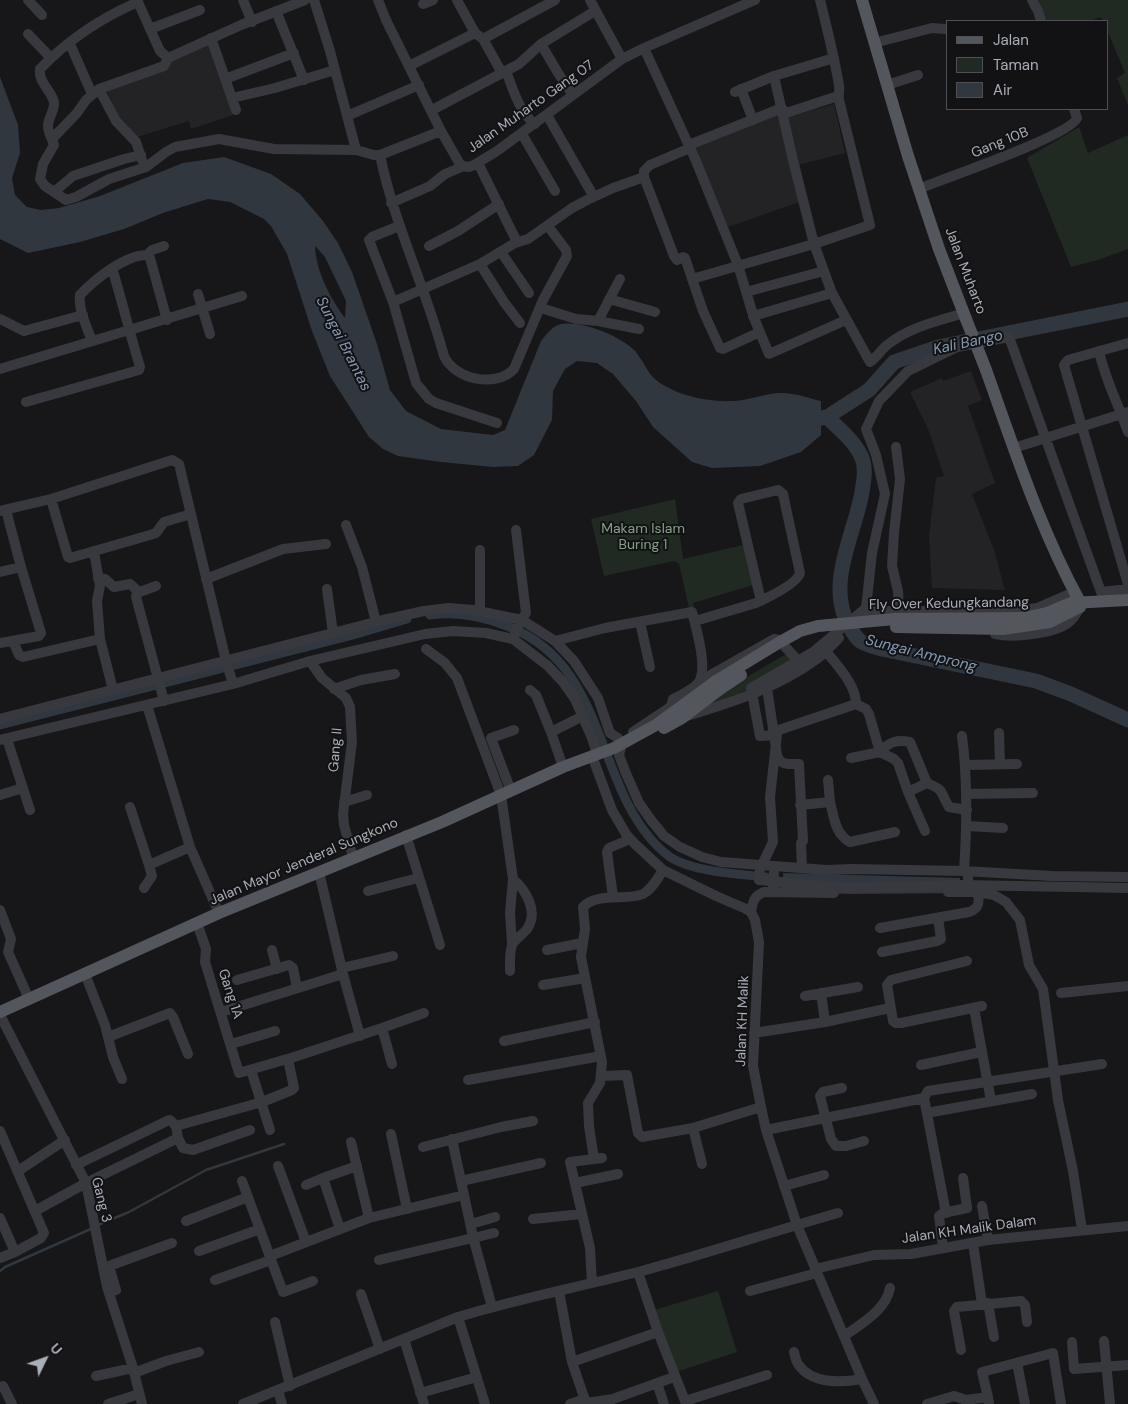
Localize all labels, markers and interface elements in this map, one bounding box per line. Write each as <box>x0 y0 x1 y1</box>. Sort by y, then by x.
legend <box>946 20 1108 110</box>
text: Jalan <box>993 30 1029 50</box>
text: Taman <box>993 55 1039 75</box>
street label: Jalan Muharto Gang 07 <box>465 57 597 157</box>
text: Air <box>993 80 1012 100</box>
street label: Gang 10B <box>969 124 1031 162</box>
street label: Jalan Muharto <box>941 225 989 317</box>
water label: Sungai Brantas <box>311 294 375 394</box>
water label: Kali Bango <box>931 327 1005 359</box>
park label: Makam Islam Buring 1 <box>601 521 685 554</box>
street label: Fly Over Kedungkandang <box>869 594 1029 614</box>
water label: Sungai Amprong <box>864 631 978 677</box>
street label: Gang II <box>326 727 346 773</box>
street label: Jalan Mayor Jenderal Sungkono <box>207 815 401 909</box>
street label: Gang 1A <box>214 967 246 1021</box>
street label: Jalan KH Malik <box>733 975 753 1067</box>
street label: Gang 3 <box>87 1176 115 1224</box>
street label: Jalan KH Malik Dalam <box>901 1212 1037 1248</box>
north arrow <box>20 1334 70 1384</box>
text: U <box>46 1339 66 1359</box>

